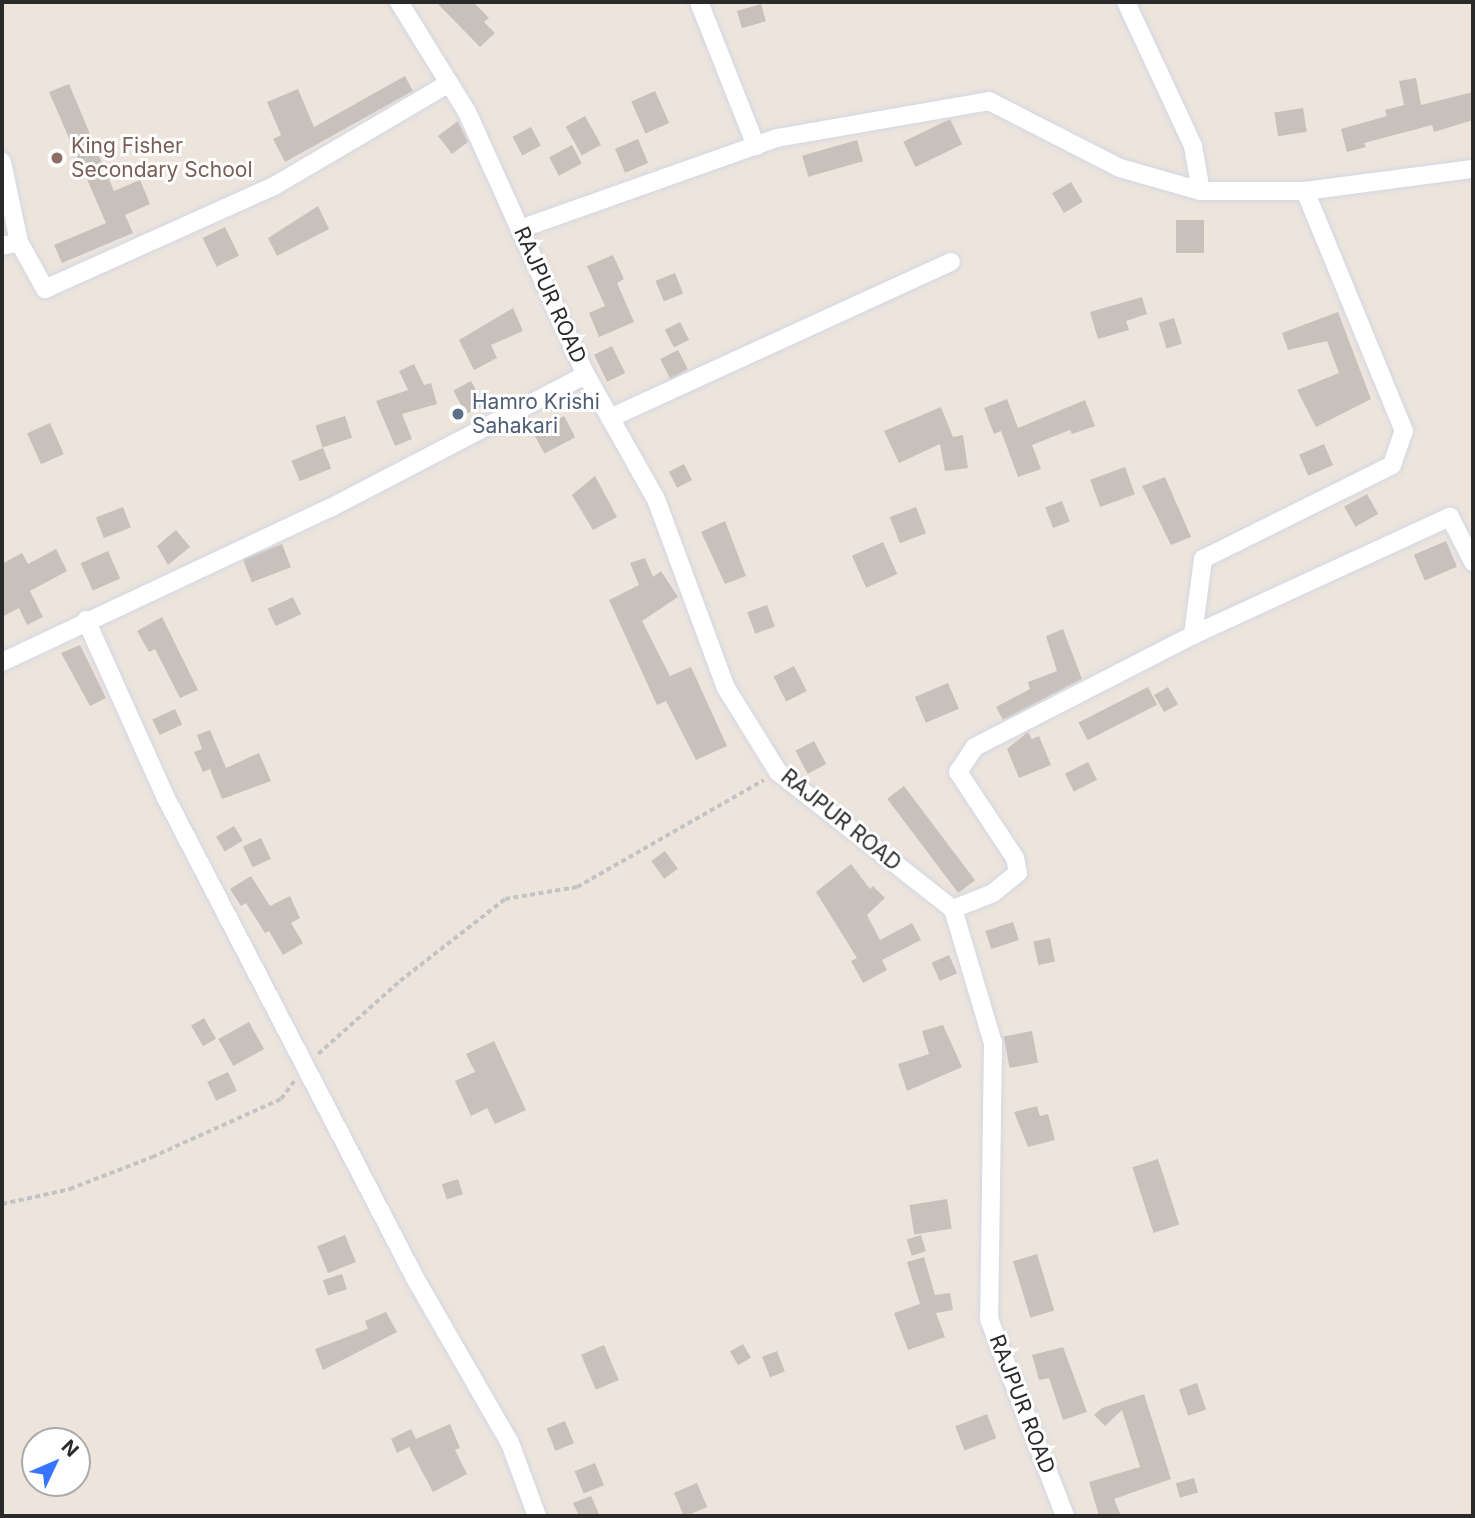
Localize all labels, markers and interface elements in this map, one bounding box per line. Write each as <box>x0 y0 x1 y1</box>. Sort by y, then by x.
place label: King Fisher Secondary School <box>71 133 252 183</box>
marker: King Fisher Secondary School <box>49 150 65 166</box>
street label: RAJPUR ROAD <box>509 223 591 367</box>
place label: Hamro Krishi Sahakari <box>472 389 600 439</box>
marker: Hamro Krishi Sahakari <box>450 406 466 422</box>
street label: RAJPUR ROAD <box>776 764 906 876</box>
street label: RAJPUR ROAD <box>984 1331 1060 1477</box>
north arrow <box>21 1427 91 1497</box>
text: N <box>57 1435 83 1462</box>

